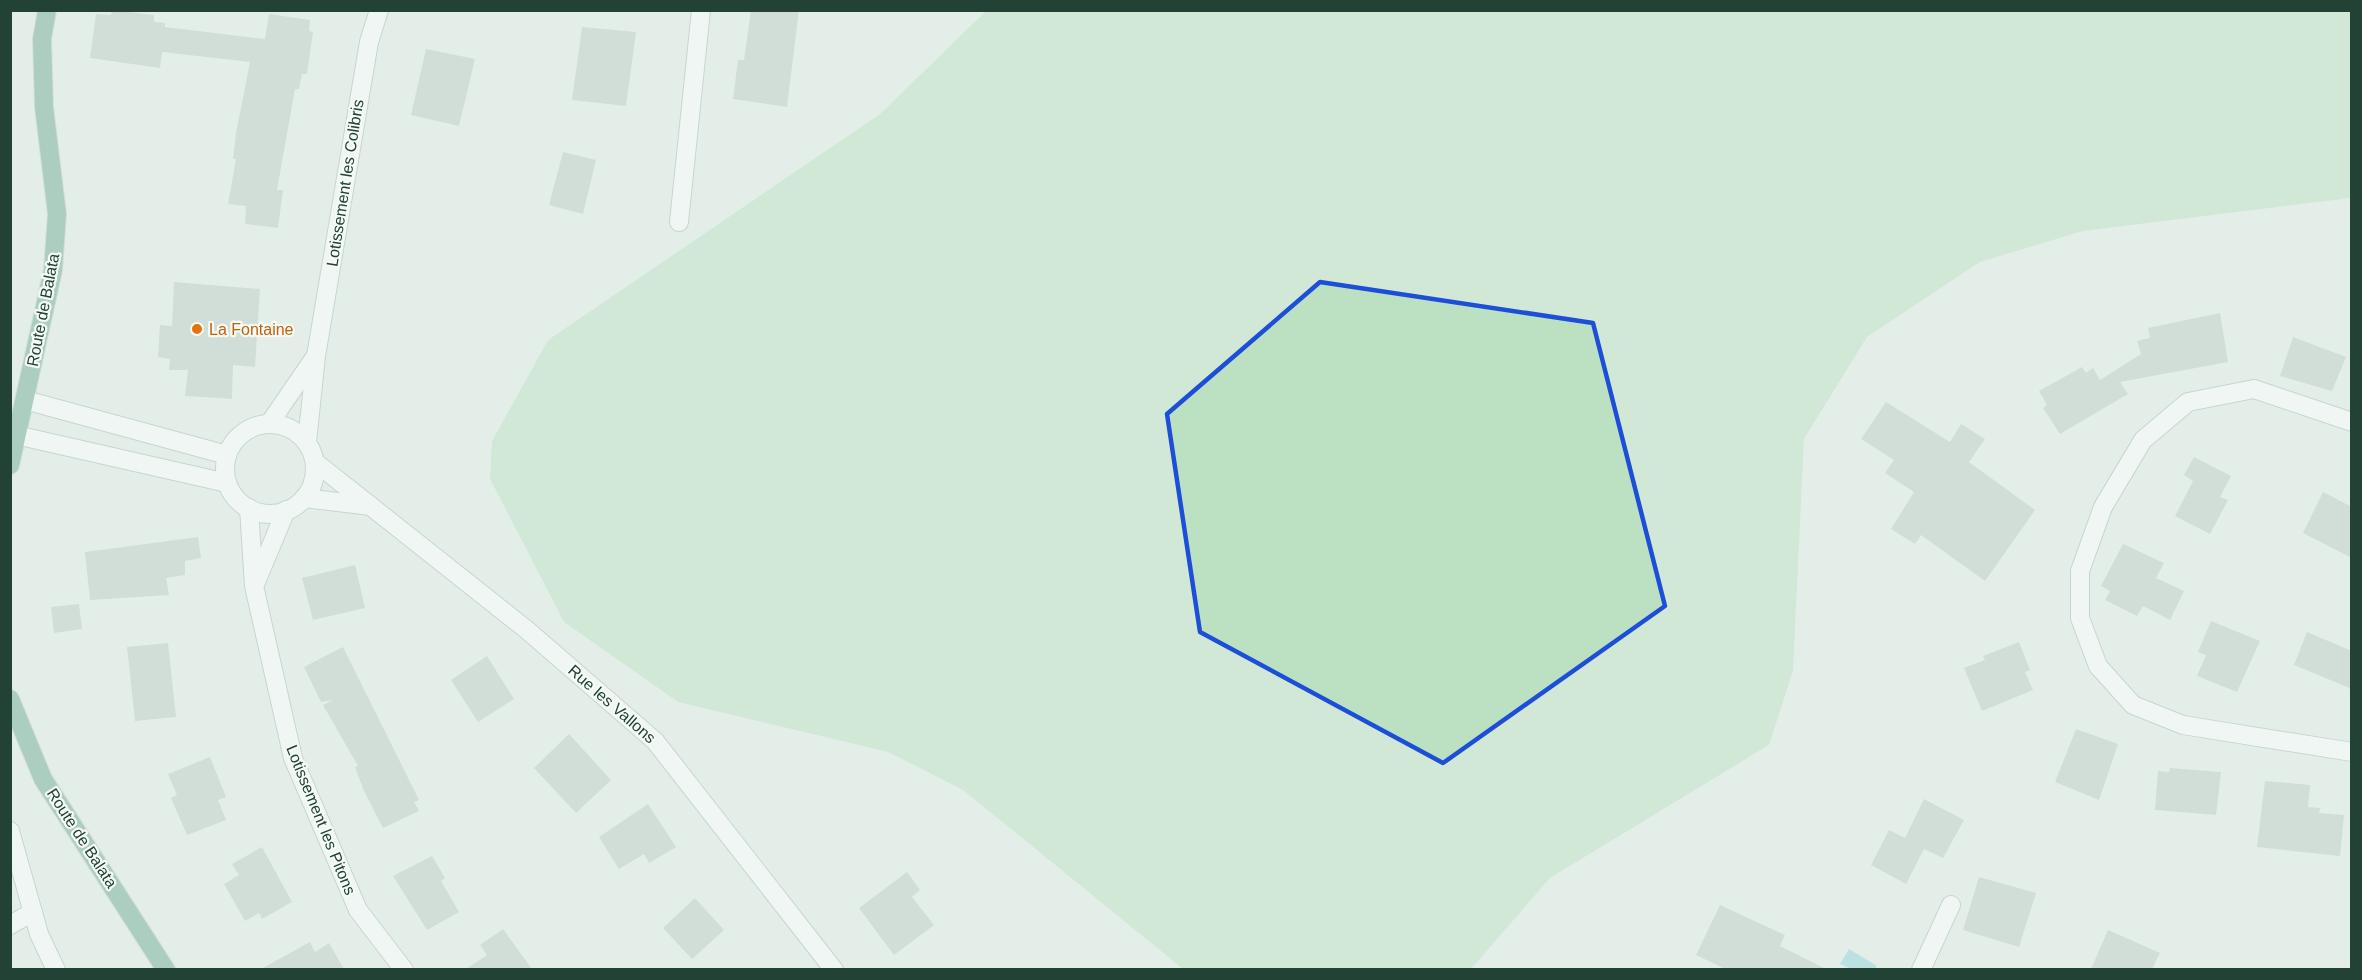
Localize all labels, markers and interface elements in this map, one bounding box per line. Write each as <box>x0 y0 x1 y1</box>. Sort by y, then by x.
street label: Lotissement les Colibris <box>323 98 367 268</box>
street label: Route de Balata <box>24 252 62 368</box>
place label: La Fontaine <box>209 321 294 338</box>
marker: La Fontaine <box>190 322 204 336</box>
street label: Rue les Vallons <box>565 662 659 746</box>
street label: Lotissement les Pitons <box>283 743 359 897</box>
street label: Route de Balata <box>44 785 120 891</box>

